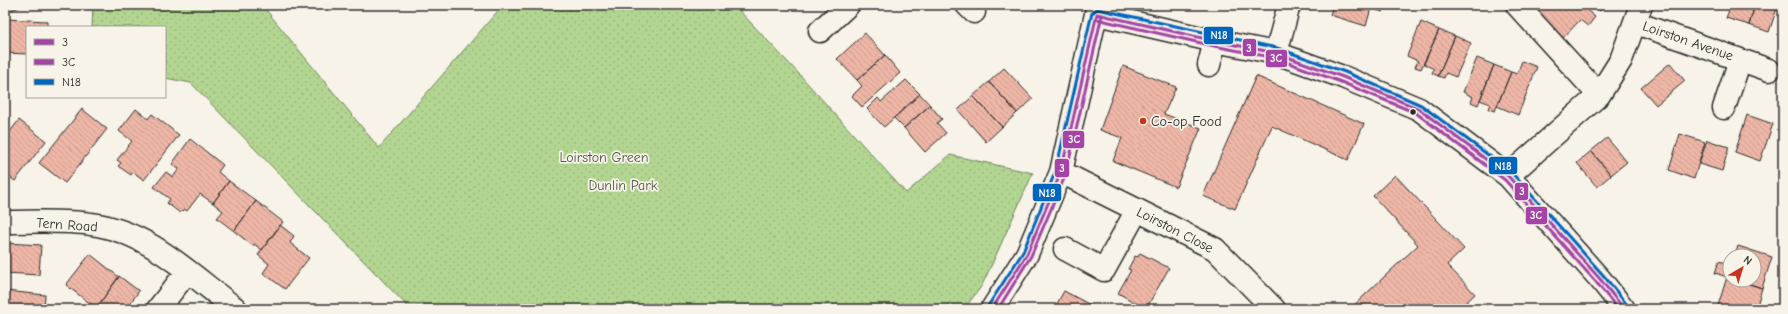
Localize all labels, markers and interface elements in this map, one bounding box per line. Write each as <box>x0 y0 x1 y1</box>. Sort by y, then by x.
street label: Loirston Avenue <box>1640 18 1736 64</box>
legend <box>26 26 166 98</box>
line badge: N18 <box>1203 26 1234 45</box>
text: N18 <box>1210 29 1228 42</box>
text: 3 <box>62 35 68 49</box>
line badge: 3 <box>1242 38 1257 57</box>
text: 3 <box>1246 42 1252 55</box>
line badge: 3C <box>1265 49 1288 68</box>
text: 3C <box>1270 52 1282 65</box>
text: 3C <box>62 55 75 69</box>
text: N18 <box>62 75 81 89</box>
unlabelled marker <box>1408 107 1418 117</box>
place label: Co-op Food <box>1151 113 1222 130</box>
marker: Co-op Food <box>1138 116 1148 126</box>
line badge: 3C <box>1062 130 1085 149</box>
text: 3C <box>1068 133 1080 146</box>
park label: Loirston Green <box>559 149 649 166</box>
line badge: N18 <box>1488 156 1518 175</box>
line badge: 3 <box>1054 158 1070 178</box>
text: N18 <box>1494 160 1512 173</box>
text: 3 <box>1059 162 1065 175</box>
park label: Dunlin Park <box>588 177 658 194</box>
line badge: 3 <box>1514 182 1529 201</box>
line badge: N18 <box>1032 183 1062 202</box>
text: 3 <box>1519 185 1525 198</box>
text: N18 <box>1038 187 1056 200</box>
street label: Loirston Close <box>1134 203 1216 257</box>
line badge: 3C <box>1525 206 1548 225</box>
text: 3C <box>1530 209 1542 222</box>
street label: Tern Road <box>36 214 98 236</box>
north arrow <box>1722 248 1762 288</box>
text: N <box>1741 253 1755 268</box>

